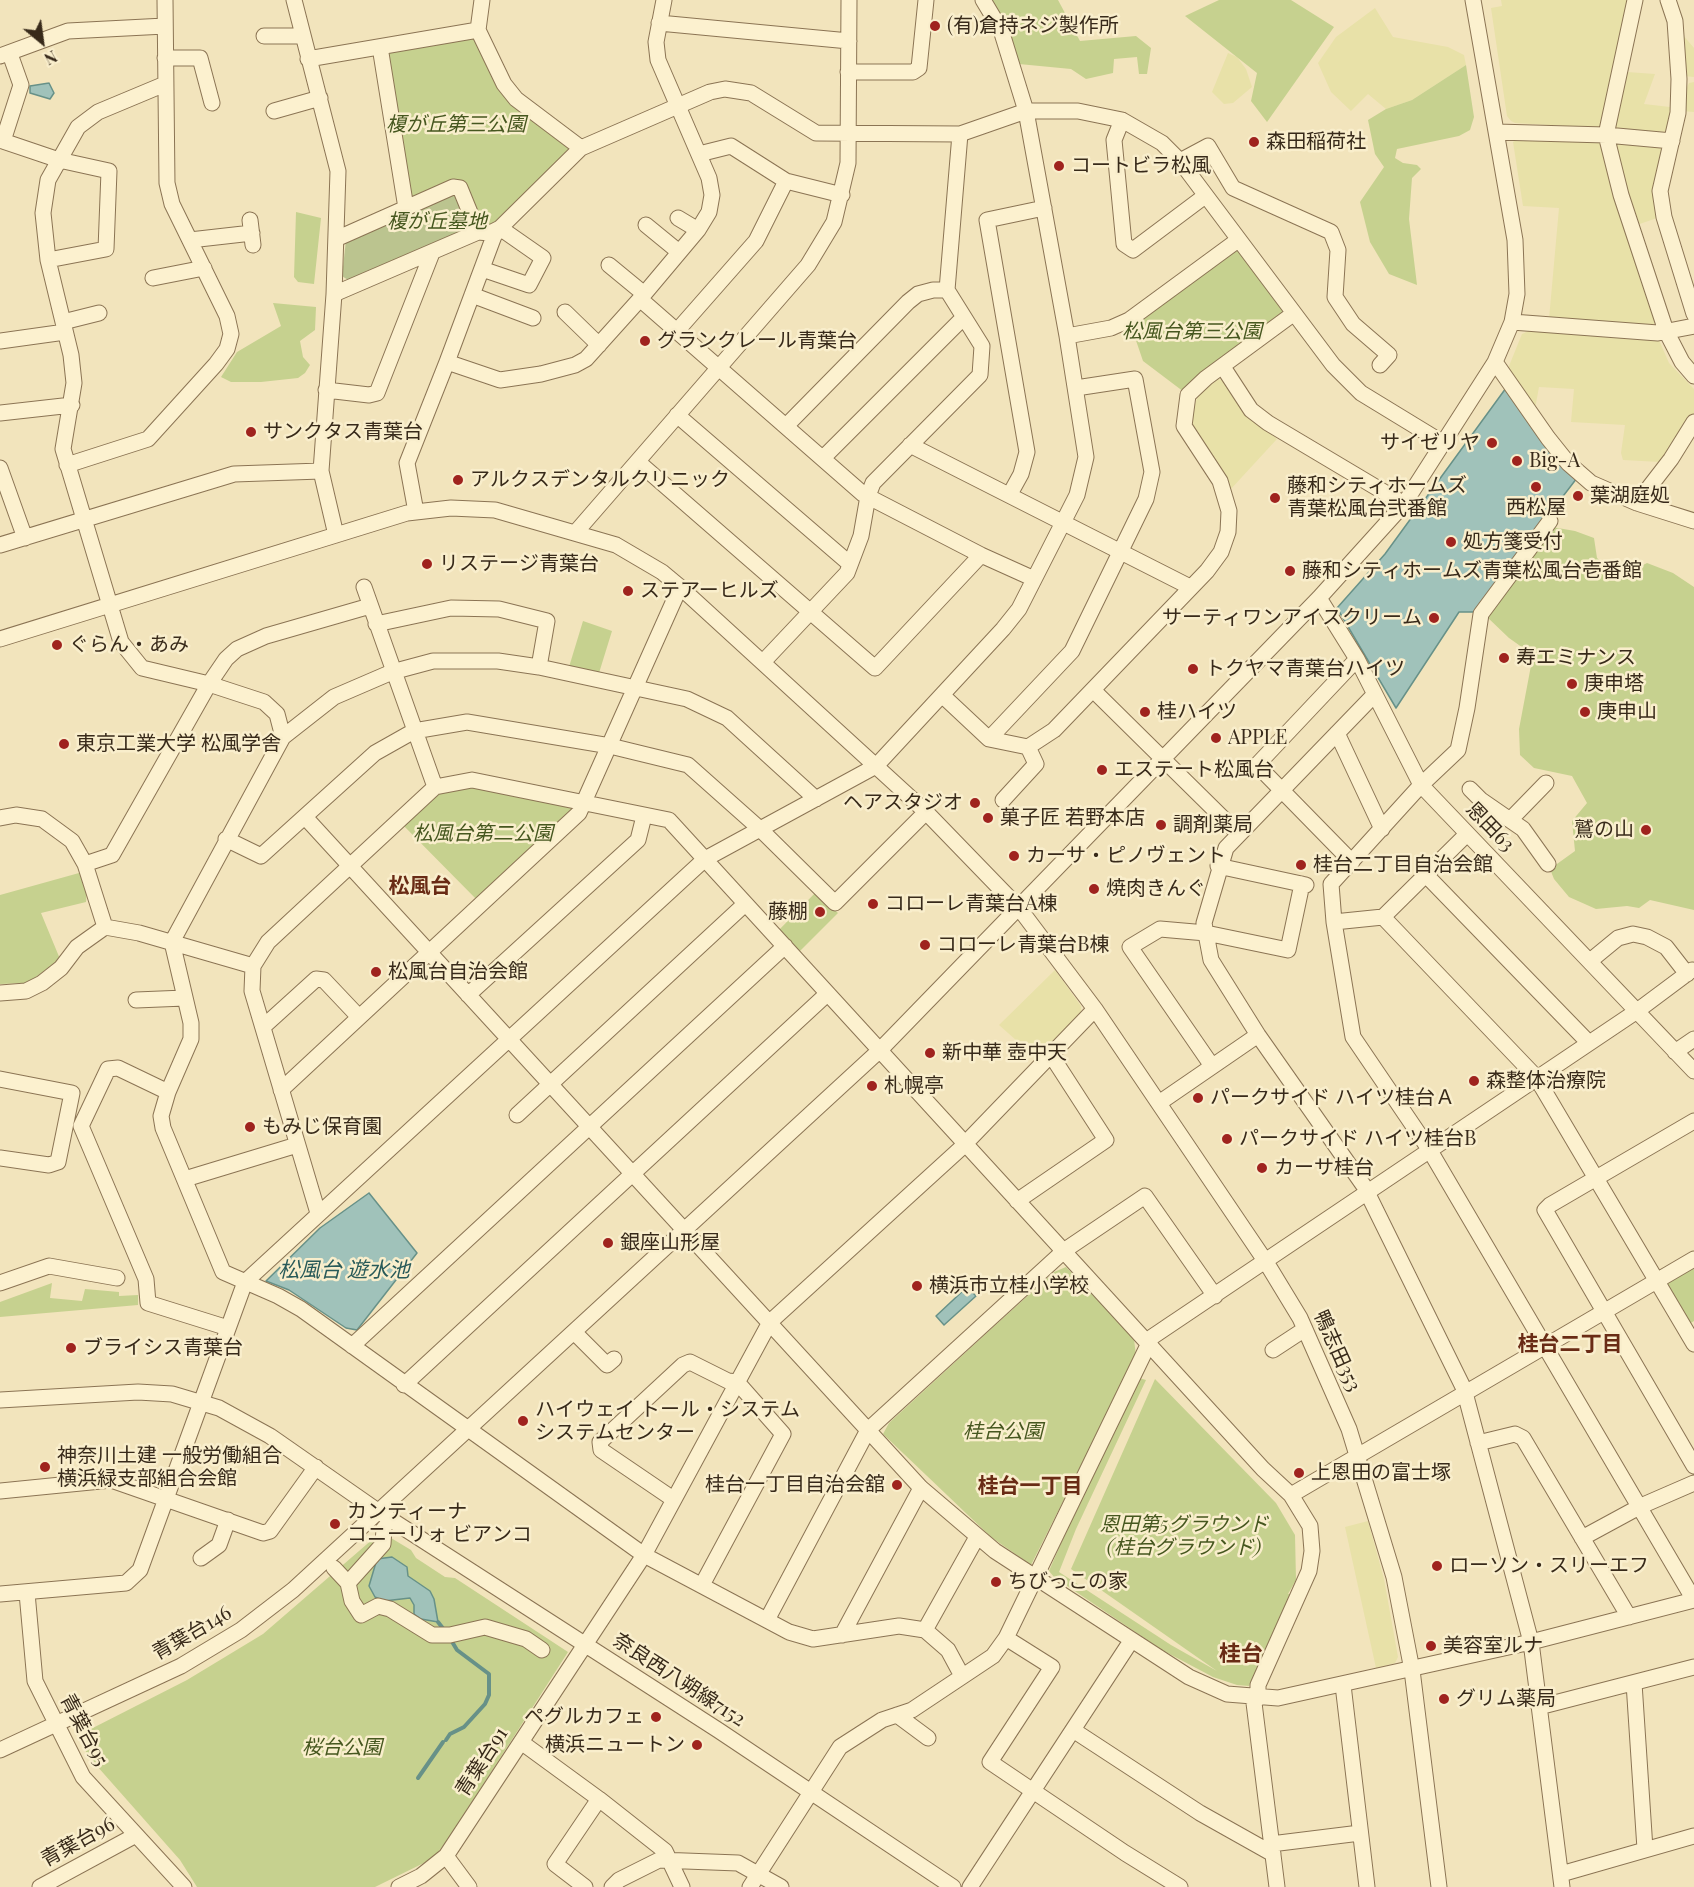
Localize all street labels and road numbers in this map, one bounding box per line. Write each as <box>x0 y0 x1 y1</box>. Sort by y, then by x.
street label: 恩田63 <box>1461 797 1519 857</box>
street label: 鴨志田353 <box>1308 1307 1366 1395</box>
street label: 青葉台146 <box>148 1601 236 1665</box>
street label: 奈良西八朔線7152 <box>608 1628 750 1732</box>
street label: 青葉台95 <box>55 1690 113 1770</box>
street label: 青葉台91 <box>451 1723 513 1801</box>
street label: 青葉台96 <box>37 1812 119 1872</box>

